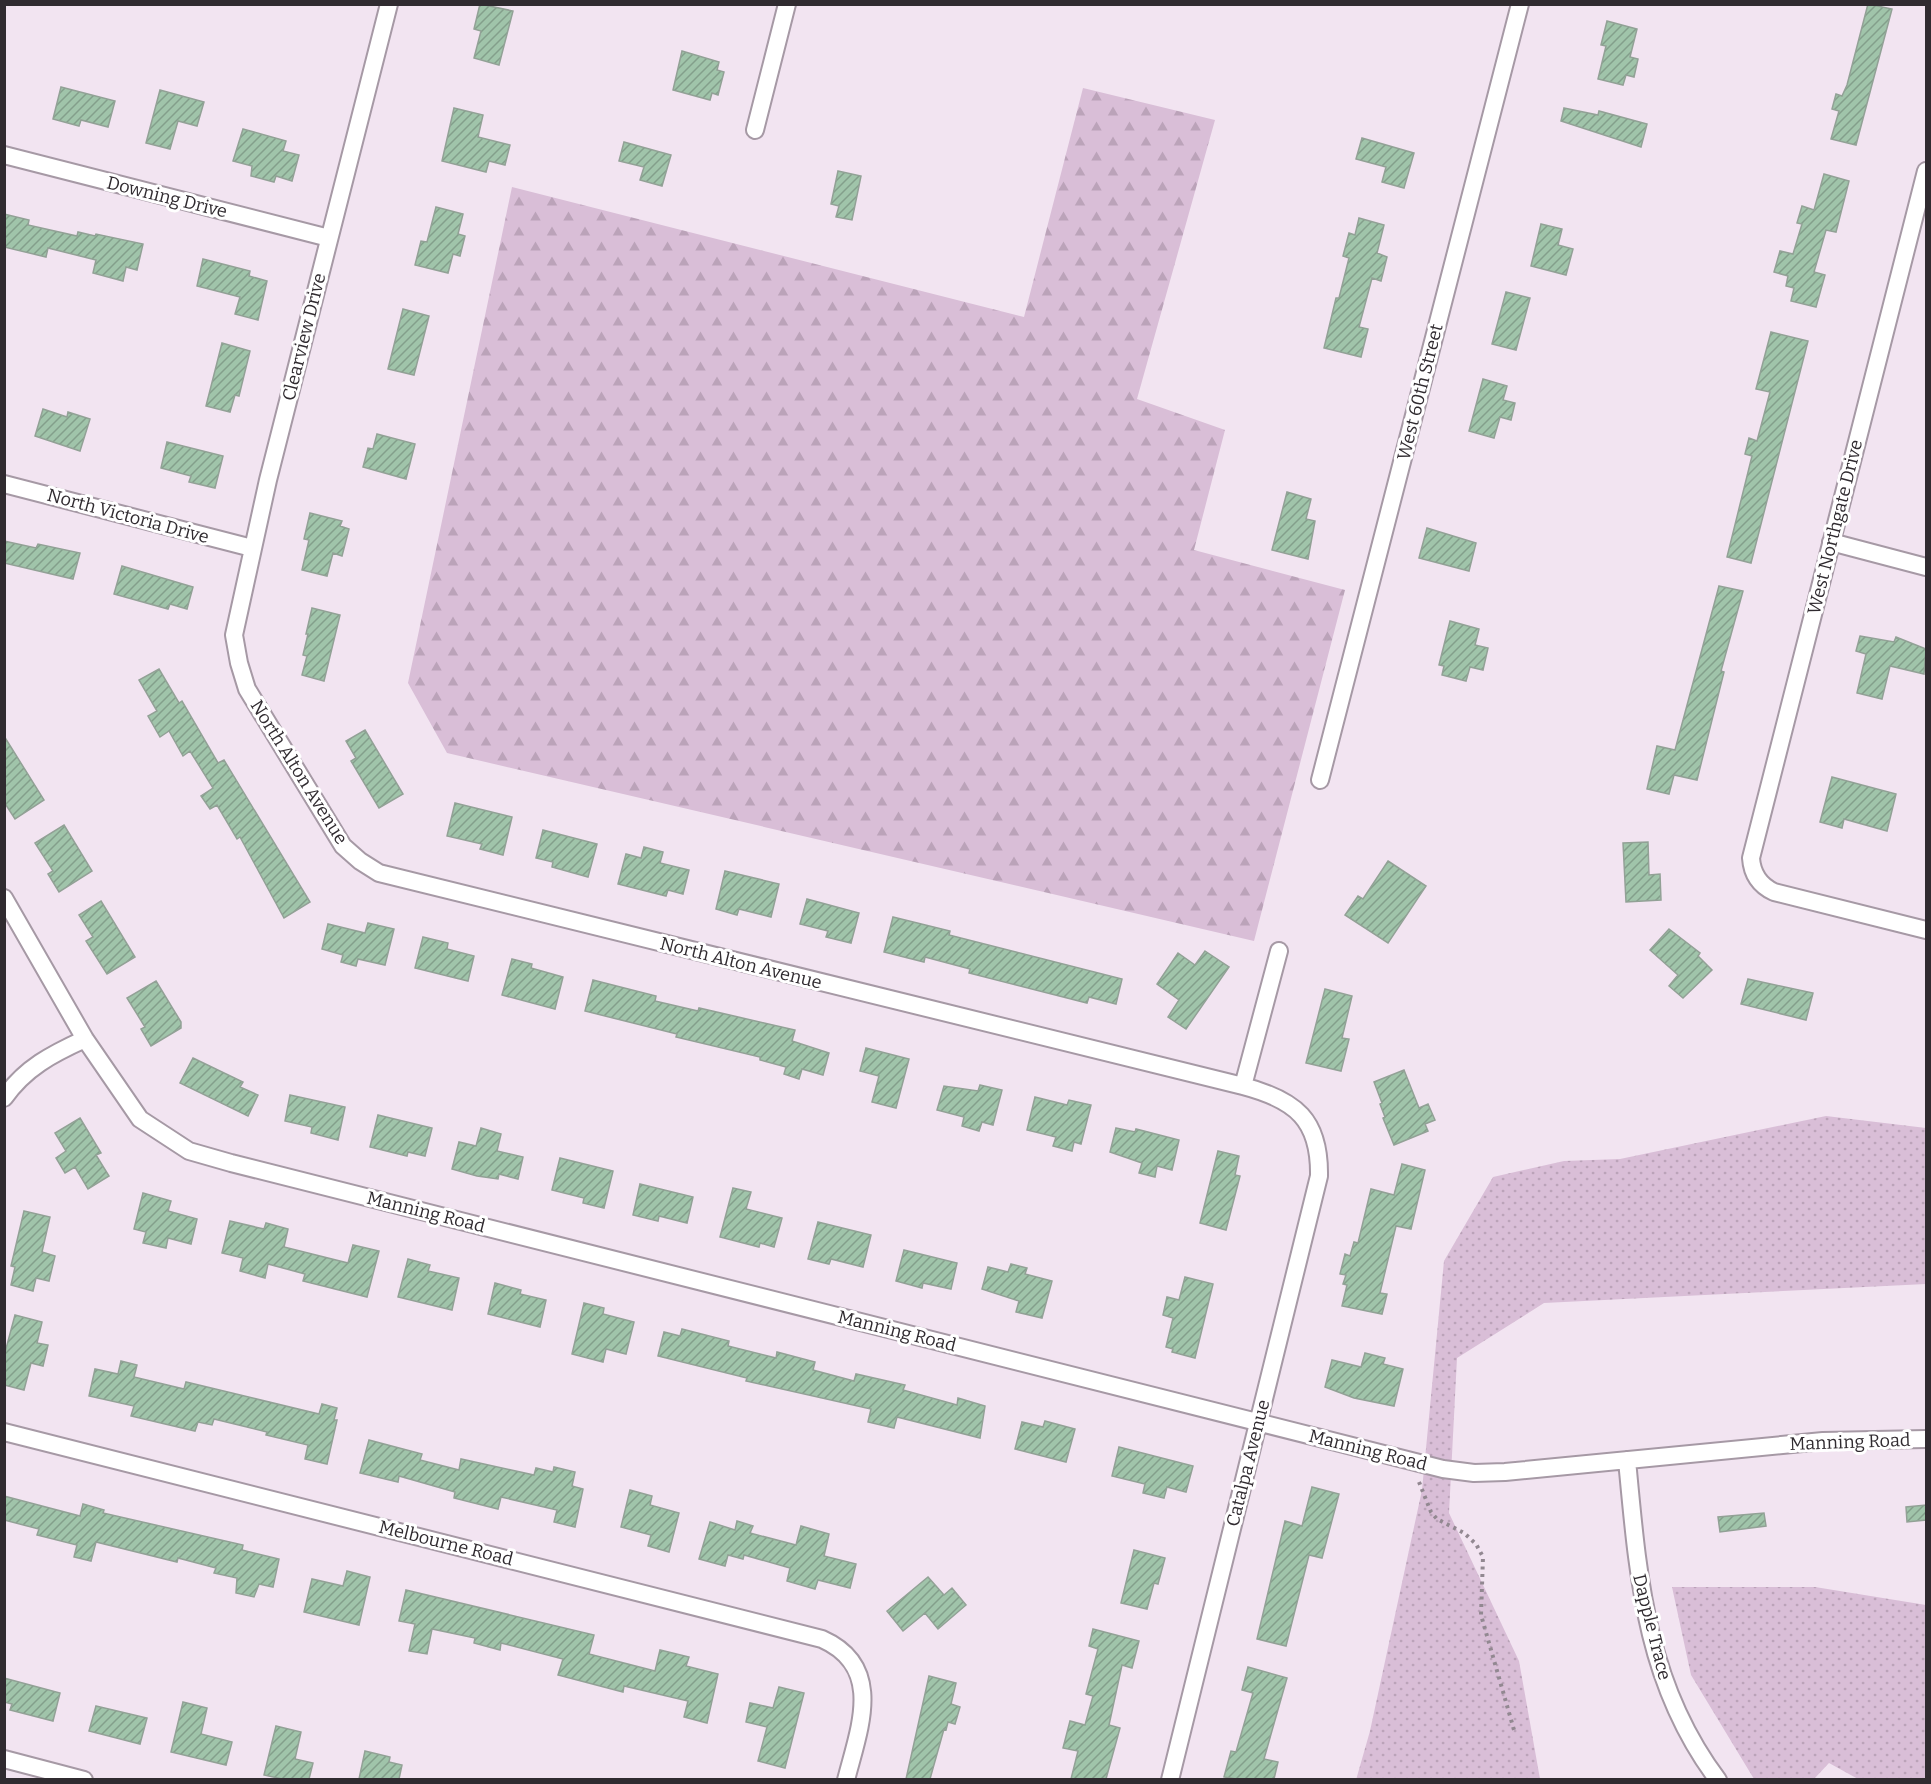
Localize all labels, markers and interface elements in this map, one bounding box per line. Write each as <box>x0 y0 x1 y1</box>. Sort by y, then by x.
street label: Downing Drive <box>105 171 229 223</box>
street label: Clearview Drive <box>278 271 330 403</box>
street label: West 60th Street <box>1392 321 1448 462</box>
street label: West Northgate Drive <box>1803 437 1867 617</box>
street label: North Victoria Drive <box>45 484 211 548</box>
street label: North Alton Avenue <box>246 696 352 848</box>
street label: North Alton Avenue <box>658 932 824 994</box>
street label: Manning Road <box>365 1187 488 1237</box>
street label: Manning Road <box>836 1306 959 1356</box>
street label: Catalpa Avenue <box>1222 1397 1274 1529</box>
street label: Manning Road <box>1307 1425 1430 1475</box>
street label: Manning Road <box>1789 1429 1911 1455</box>
street label: Melbourne Road <box>377 1516 516 1570</box>
street label: Dapple Trace <box>1628 1572 1676 1682</box>

